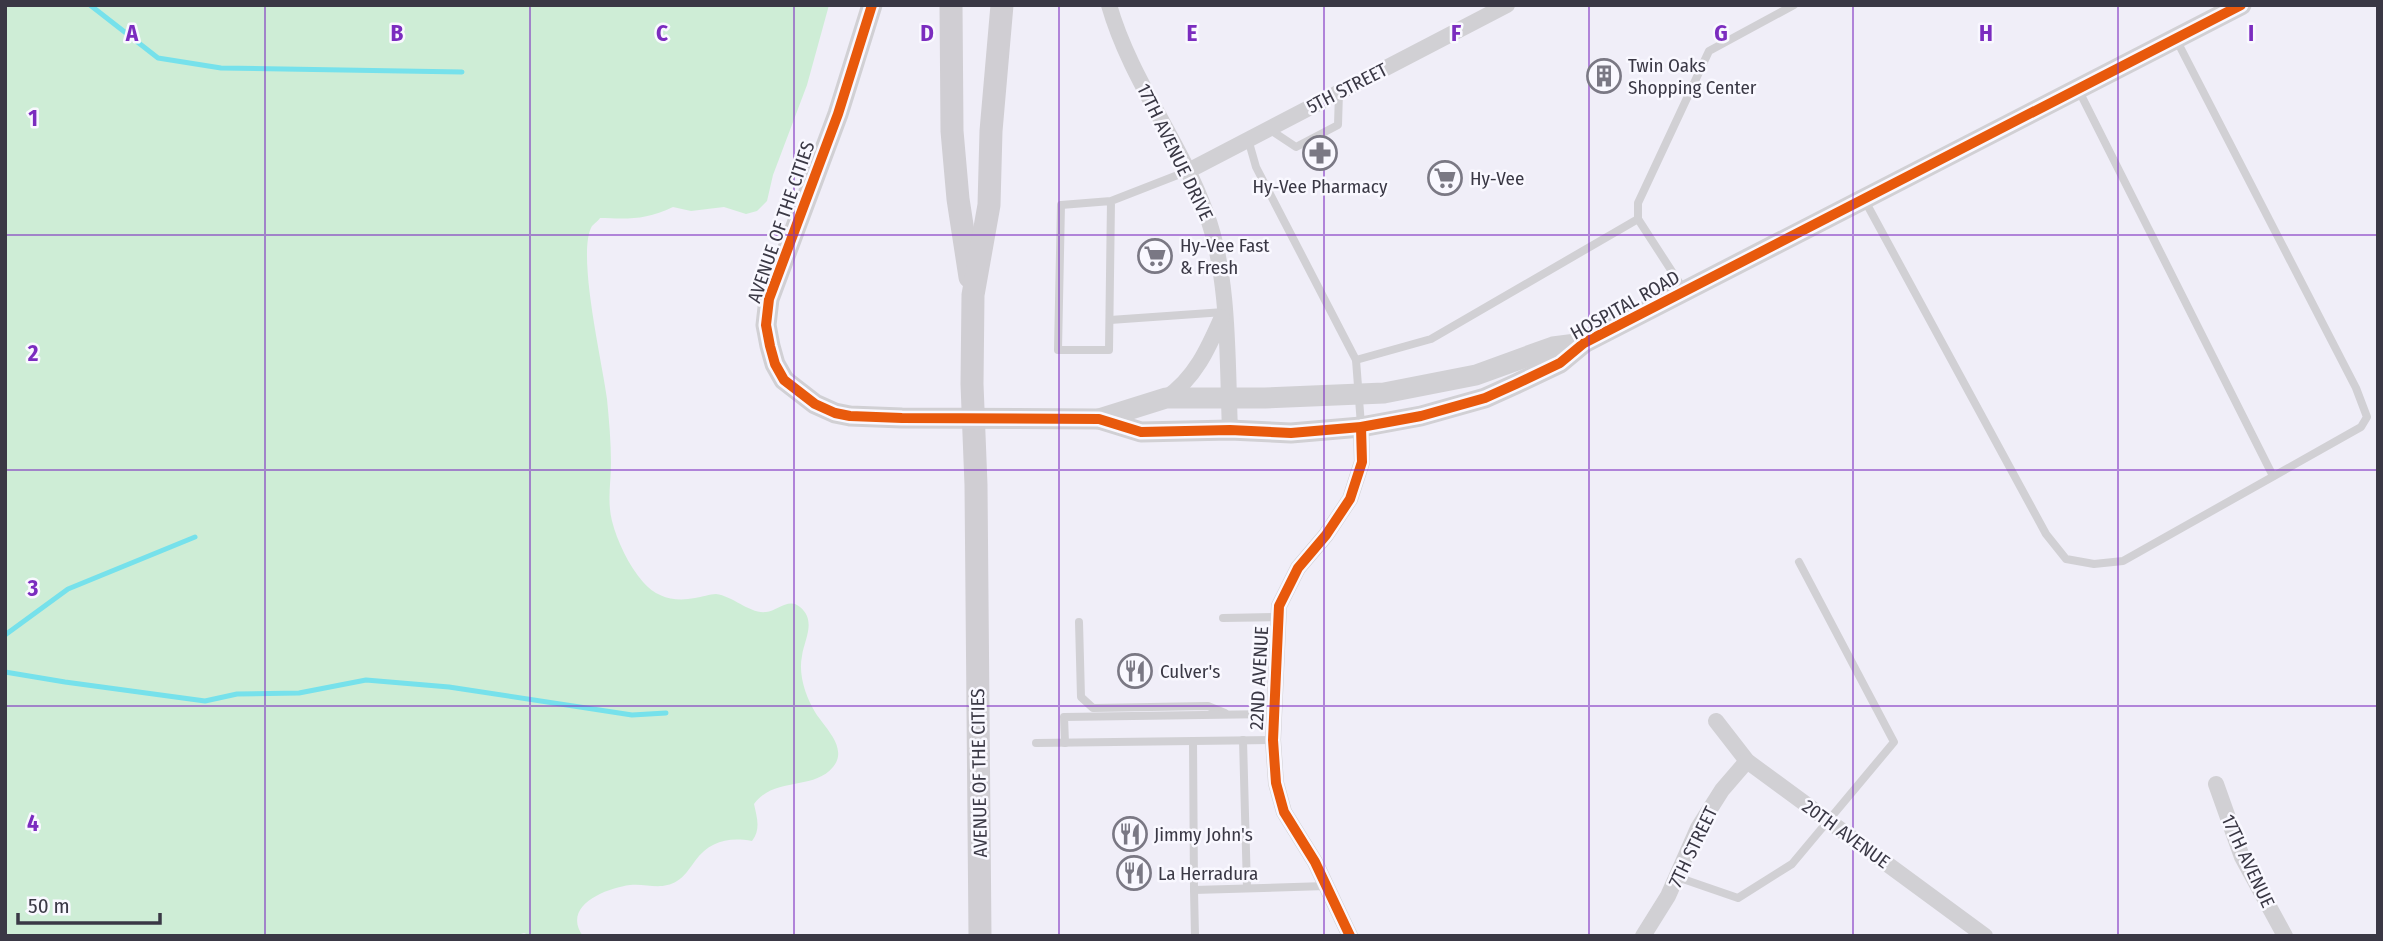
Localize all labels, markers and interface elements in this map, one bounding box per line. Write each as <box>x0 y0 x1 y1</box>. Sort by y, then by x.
text: A <box>125 19 139 47</box>
text: B <box>391 19 404 47</box>
text: C <box>656 19 668 47</box>
text: D <box>920 19 934 47</box>
text: E <box>1187 19 1198 47</box>
text: F <box>1451 19 1461 47</box>
text: G <box>1714 19 1728 47</box>
text: H <box>1979 19 1993 47</box>
text: I <box>2248 19 2254 47</box>
place label: Twin Oaks Shopping Center <box>1628 54 1757 99</box>
building icon: Twin Oaks Shopping Center <box>1585 57 1623 95</box>
street label: 5TH STREET <box>1303 58 1391 118</box>
street label: 17TH AVENUE DRIVE <box>1132 80 1218 224</box>
text: 1 <box>28 104 38 132</box>
pharmacy icon: Hy-Vee Pharmacy <box>1301 134 1339 172</box>
street label: AVENUE OF THE CITIES <box>743 138 819 306</box>
supermarket icon: Hy-Vee <box>1426 159 1464 197</box>
place label: Hy-Vee <box>1470 167 1524 190</box>
place label: Hy-Vee Pharmacy <box>1253 175 1388 198</box>
place label: Hy-Vee Fast & Fresh <box>1180 234 1270 279</box>
supermarket icon: Hy-Vee Fast & Fresh <box>1136 237 1174 275</box>
street label: HOSPITAL ROAD <box>1566 265 1684 345</box>
text: 2 <box>27 339 39 367</box>
text: 3 <box>27 574 39 602</box>
street label: 22ND AVENUE <box>1245 626 1273 730</box>
restaurant icon: Culver's <box>1116 652 1154 690</box>
place label: Culver's <box>1160 660 1220 683</box>
street label: AVENUE OF THE CITIES <box>966 688 992 858</box>
street label: 20TH AVENUE <box>1798 795 1894 873</box>
street label: 7TH STREET <box>1664 803 1723 891</box>
text: 4 <box>27 809 39 837</box>
street label: 17TH AVENUE <box>2216 811 2280 911</box>
restaurant icon: Jimmy John's <box>1111 815 1149 853</box>
place label: Jimmy John's <box>1154 823 1253 846</box>
restaurant icon: La Herradura <box>1115 854 1153 892</box>
place label: La Herradura <box>1158 862 1258 885</box>
scale bar <box>18 881 159 925</box>
text: 50 m <box>28 893 70 919</box>

